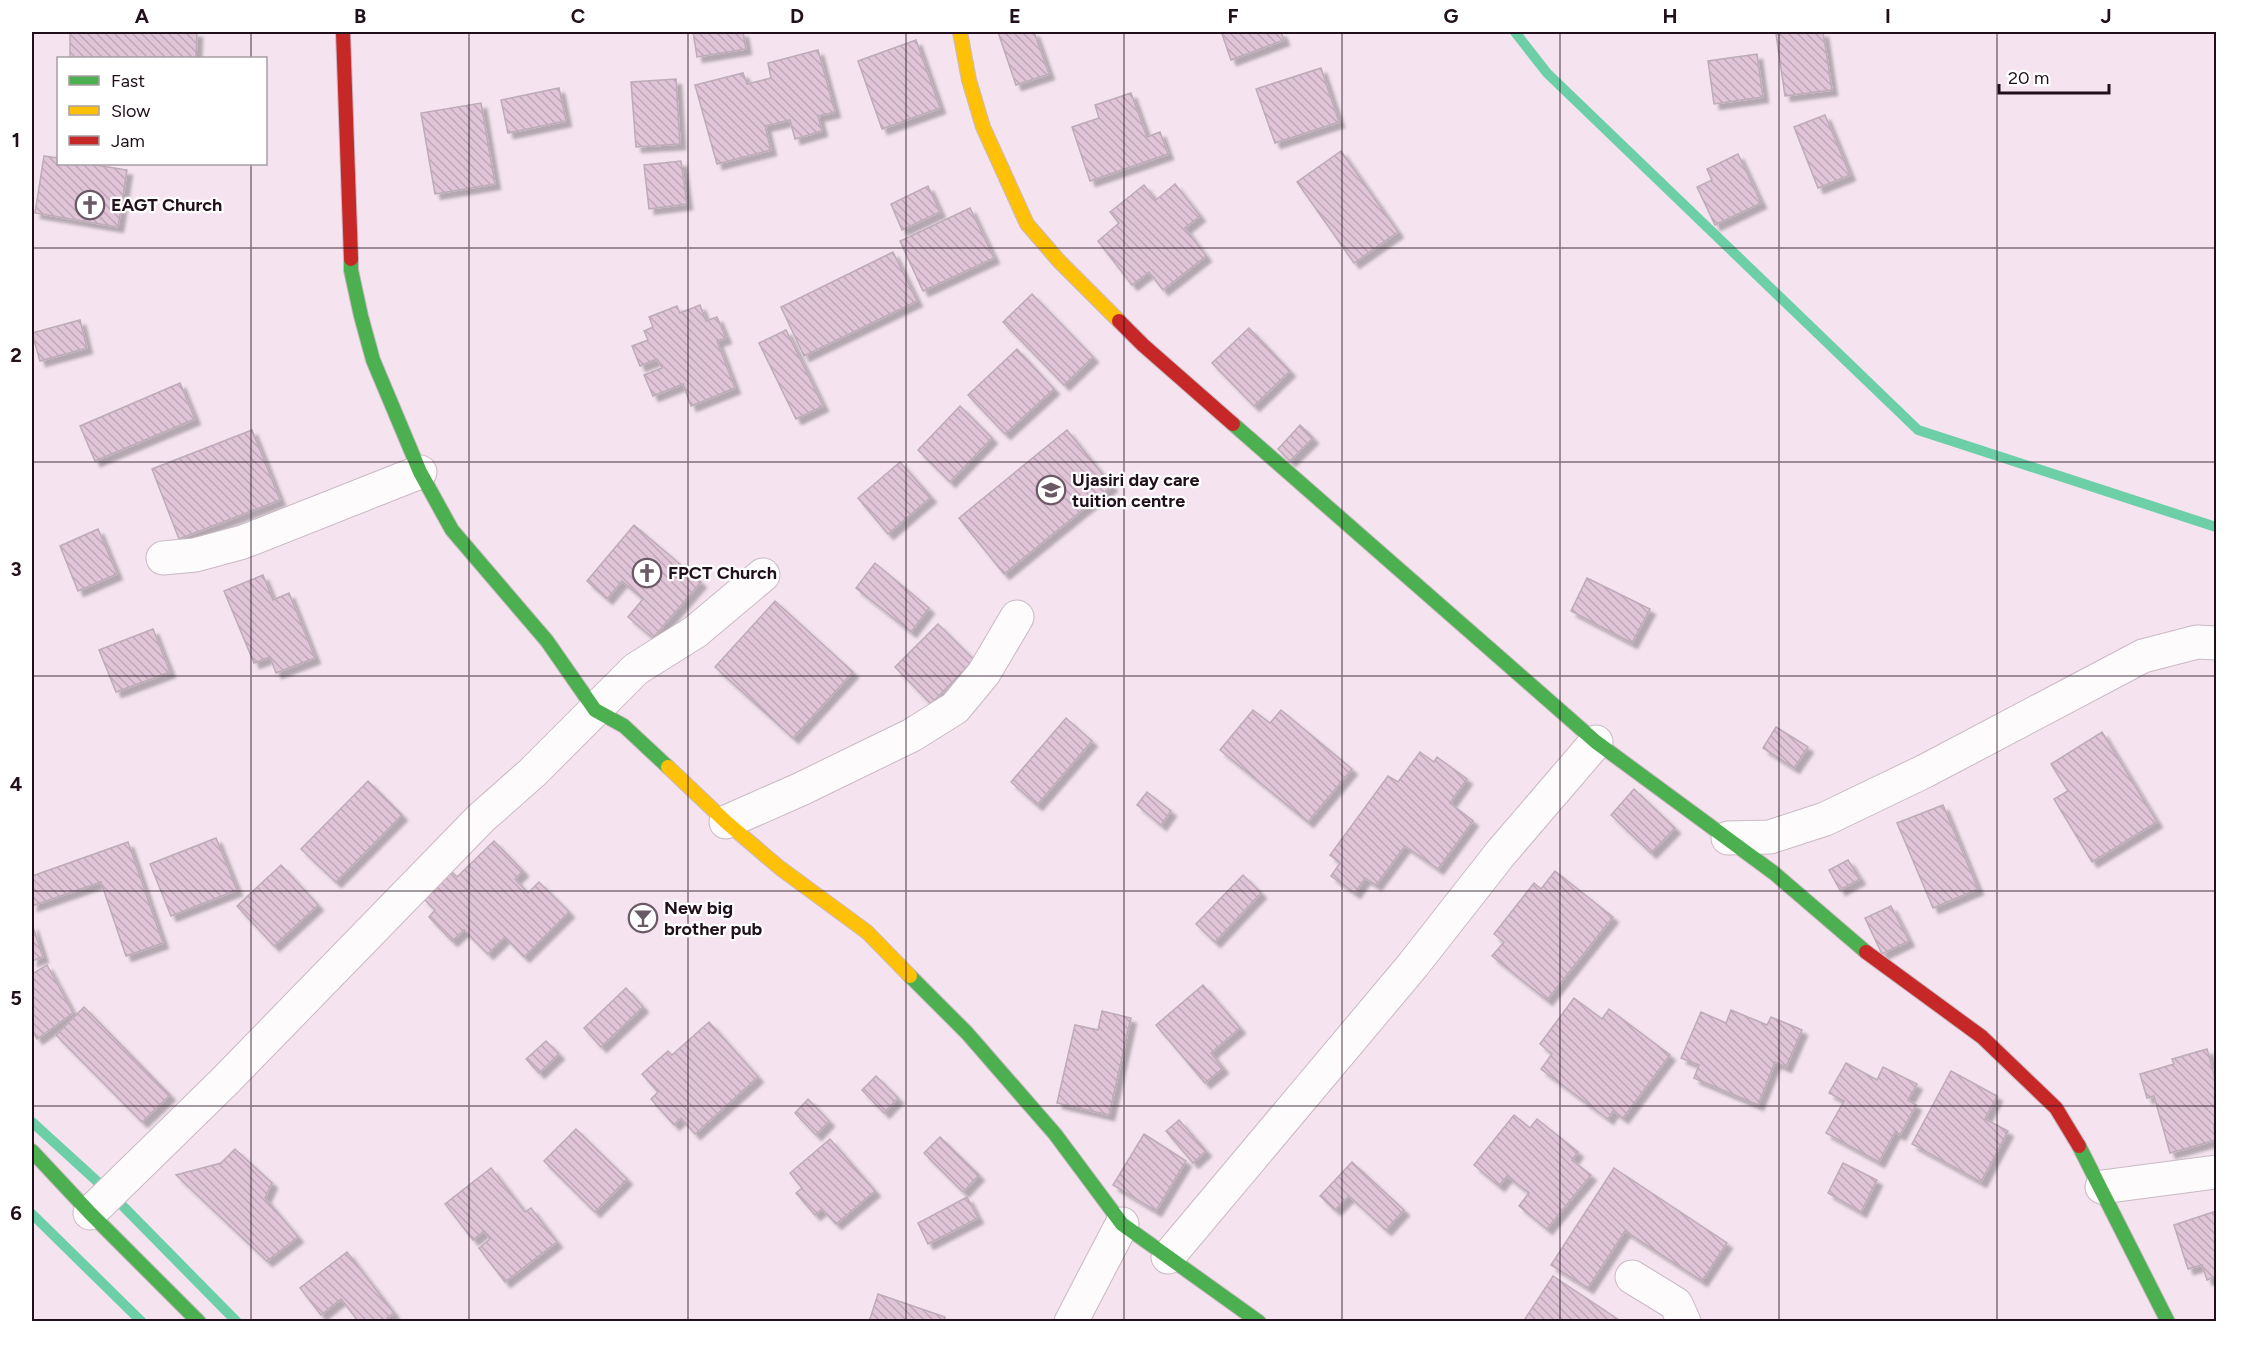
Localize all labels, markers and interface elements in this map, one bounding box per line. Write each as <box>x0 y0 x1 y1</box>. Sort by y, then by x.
text: A <box>135 4 150 28</box>
text: B <box>354 4 366 28</box>
text: C <box>571 4 585 28</box>
text: D <box>790 4 804 28</box>
text: E <box>1009 4 1021 28</box>
text: F <box>1227 4 1239 28</box>
text: G <box>1444 4 1459 28</box>
text: H <box>1663 4 1678 28</box>
text: I <box>1885 4 1891 28</box>
text: J <box>2100 4 2112 28</box>
legend <box>57 57 267 165</box>
scale bar <box>1999 57 2108 95</box>
text: 20 m <box>2008 67 2049 89</box>
text: Fast <box>111 70 145 92</box>
text: Slow <box>111 100 150 122</box>
text: 1 <box>12 128 20 152</box>
text: Jam <box>111 130 145 152</box>
church icon: EAGT Church <box>74 189 106 221</box>
place label: EAGT Church <box>111 194 222 216</box>
text: 2 <box>10 343 22 367</box>
place label: Ujasiri day care tuition centre <box>1072 469 1199 512</box>
school or university icon: Ujasiri day care tuition centre <box>1035 474 1067 506</box>
text: 3 <box>10 557 22 581</box>
church icon: FPCT Church <box>631 557 663 589</box>
place label: FPCT Church <box>668 562 777 584</box>
text: 4 <box>10 772 23 796</box>
place label: New big brother pub <box>664 897 763 940</box>
bar icon: New big brother pub <box>627 902 659 934</box>
text: 5 <box>10 986 22 1010</box>
text: 6 <box>10 1201 22 1225</box>

